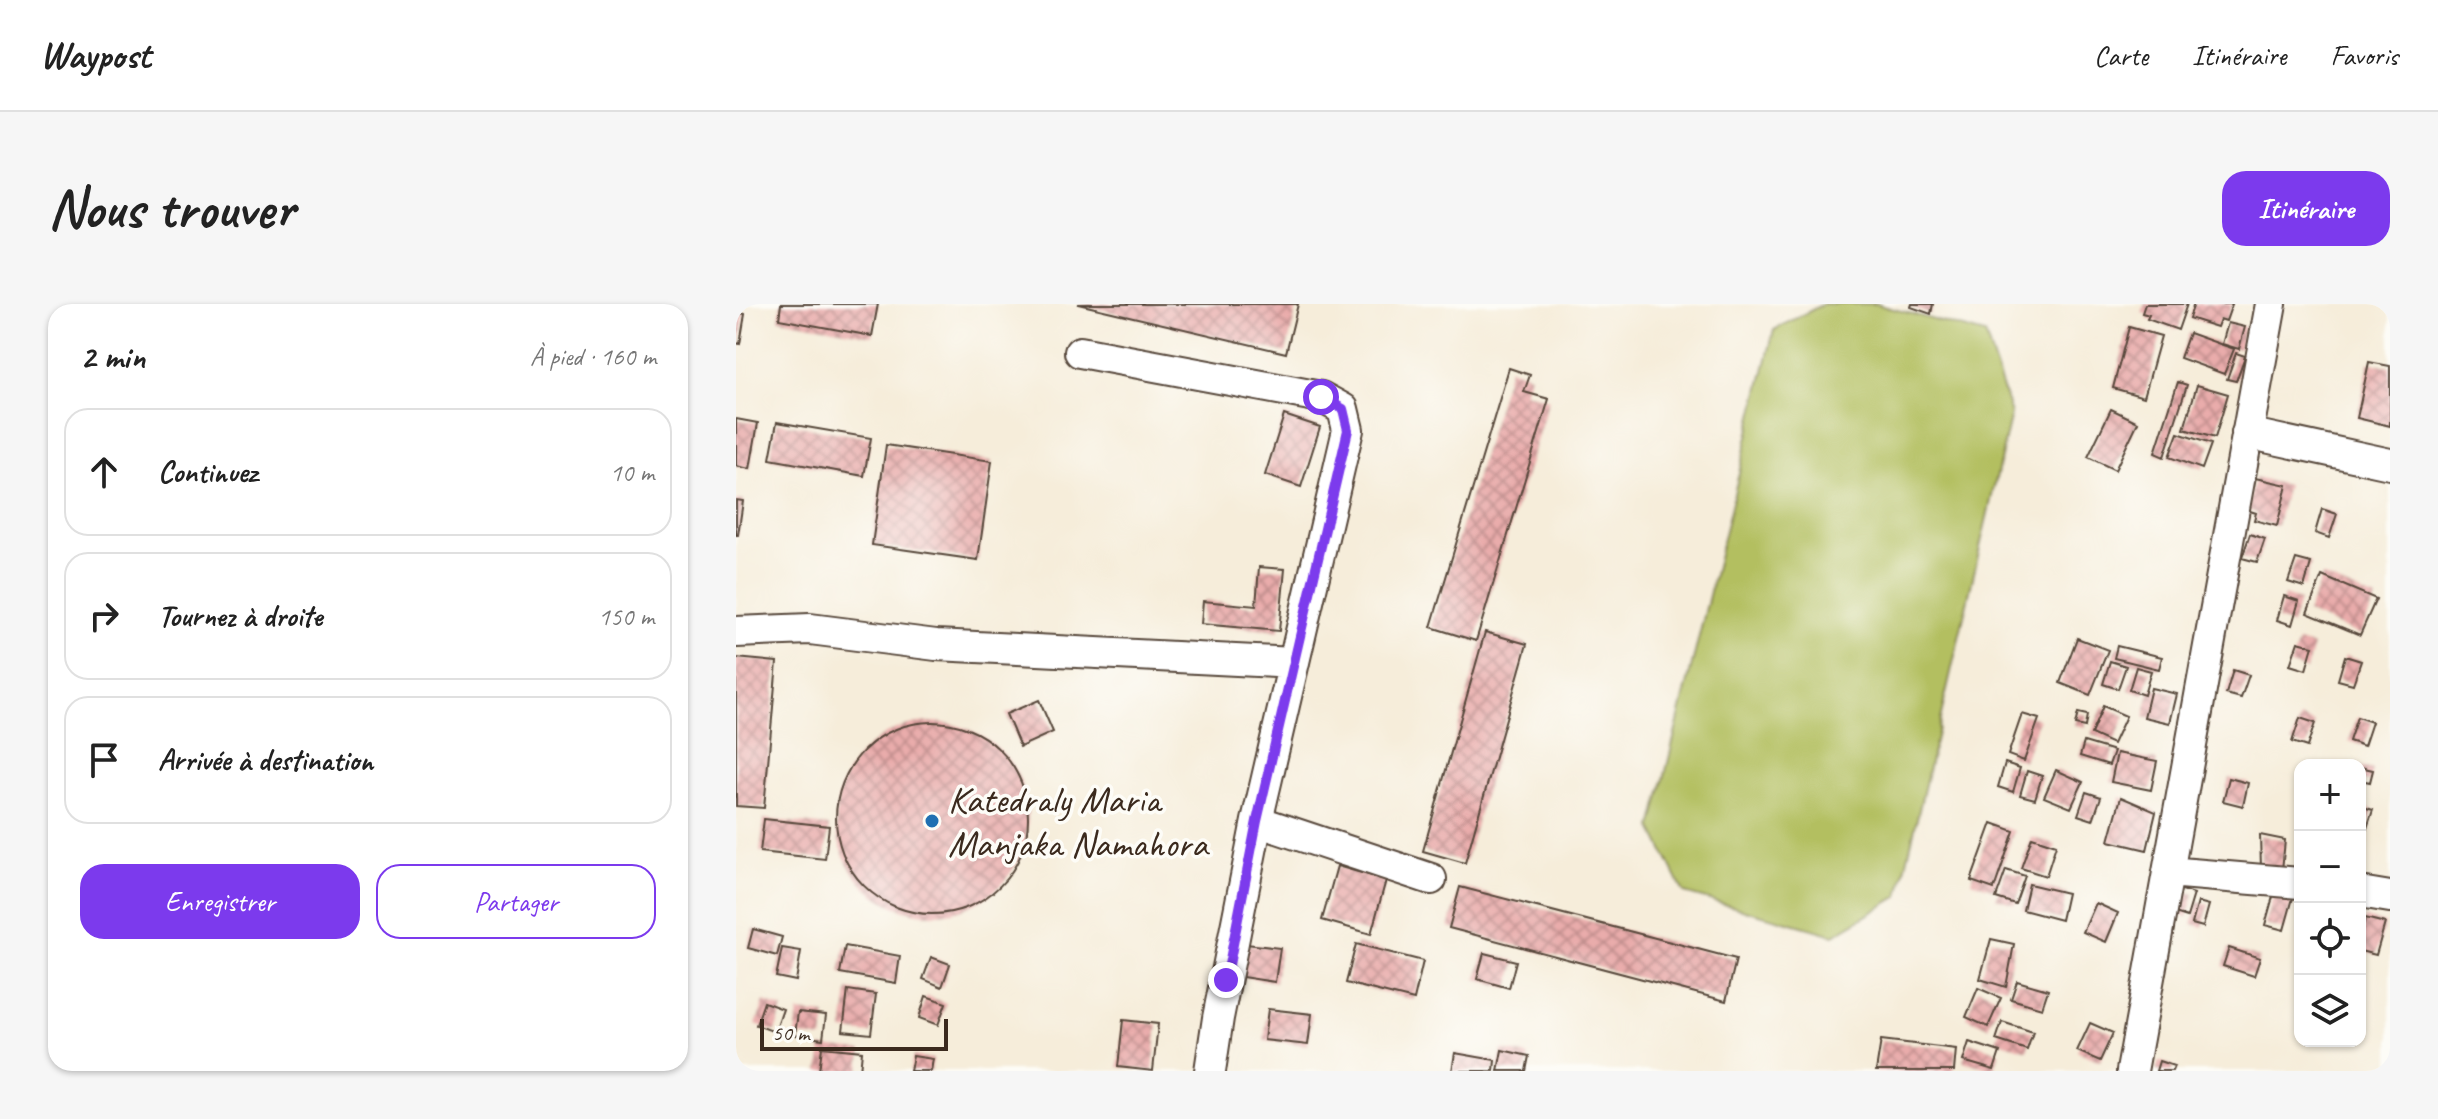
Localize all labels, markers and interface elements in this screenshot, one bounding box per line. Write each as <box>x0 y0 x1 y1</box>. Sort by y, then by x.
text: Waypost <box>40 32 151 79</box>
text: Carte <box>2094 38 2148 73</box>
text: Itinéraire <box>2192 38 2286 73</box>
text: Favoris <box>2330 38 2398 73</box>
button: Itinéraire <box>2222 171 2390 246</box>
text: Nous trouver <box>48 173 294 244</box>
text: 2 min <box>80 335 145 378</box>
text: À pied · 160 m <box>530 340 656 373</box>
route start <box>1303 379 1339 415</box>
icon: ahead <box>82 450 126 494</box>
text: Continuez <box>158 453 257 491</box>
text: 10 m <box>610 456 654 489</box>
icon: right <box>82 594 126 638</box>
text: Tournez à droite <box>158 597 322 635</box>
text: 150 m <box>598 600 654 633</box>
icon: arrive <box>82 738 126 782</box>
text: Arrivée à destination <box>158 741 373 779</box>
map controls <box>2294 759 2366 1047</box>
button: + <box>2294 759 2366 831</box>
place label: Katedraly Maria Manjaka Namahora <box>948 776 1210 867</box>
marker: Katedraly Maria Manjaka Namahora <box>923 812 941 830</box>
button: − <box>2294 831 2366 903</box>
button: Enregistrer <box>80 864 360 939</box>
button: Partager <box>376 864 656 939</box>
button: locate <box>2294 903 2366 975</box>
route end <box>1208 962 1244 998</box>
button: layers <box>2294 975 2366 1047</box>
scale bar <box>760 1015 948 1051</box>
text: 50 m <box>772 1019 809 1047</box>

